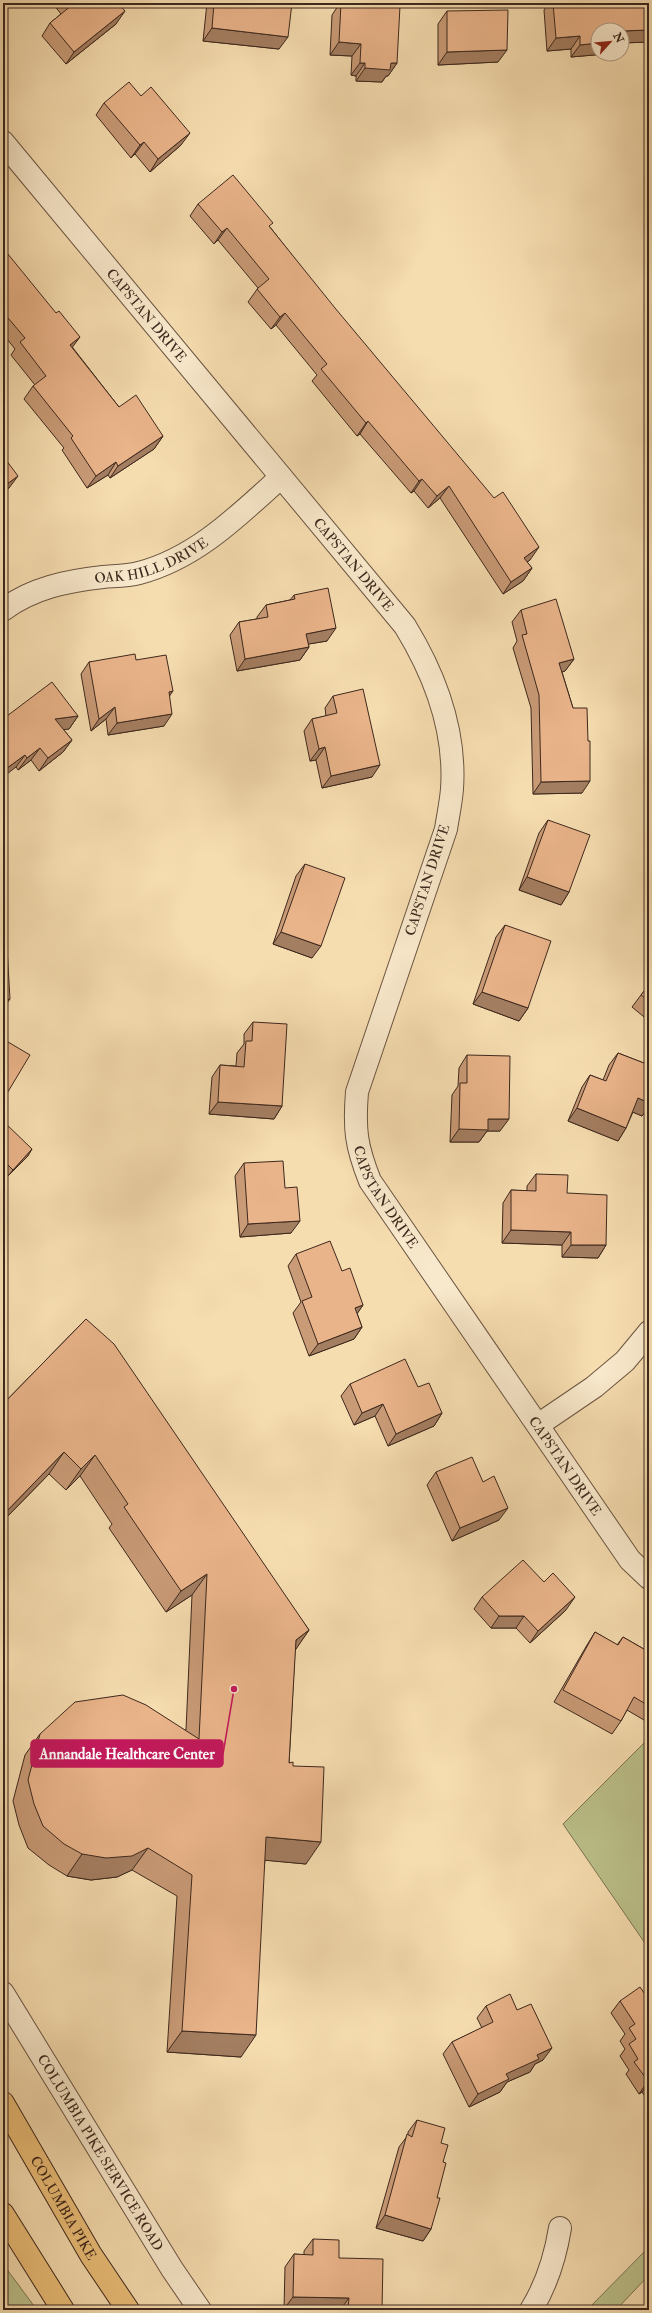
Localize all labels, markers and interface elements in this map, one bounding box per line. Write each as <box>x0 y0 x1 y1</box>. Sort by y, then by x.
north arrow <box>590 22 630 62</box>
text: N <box>610 29 627 46</box>
street label: CAPSTAN DRIVE <box>103 265 190 366</box>
street label: CAPSTAN DRIVE <box>310 514 397 615</box>
street label: OAK HILL DRIVE <box>93 534 211 587</box>
street label: CAPSTAN DRIVE <box>401 822 454 938</box>
street label: CAPSTAN DRIVE <box>350 1144 422 1252</box>
street label: CAPSTAN DRIVE <box>525 1413 605 1519</box>
callout: Annandale Healthcare Center <box>31 1740 223 1767</box>
text: Annandale Healthcare Center <box>38 1745 215 1764</box>
street label: COLUMBIA PIKE SERVICE ROAD <box>34 2050 166 2254</box>
street label: COLUMBIA PIKE <box>27 2152 101 2262</box>

